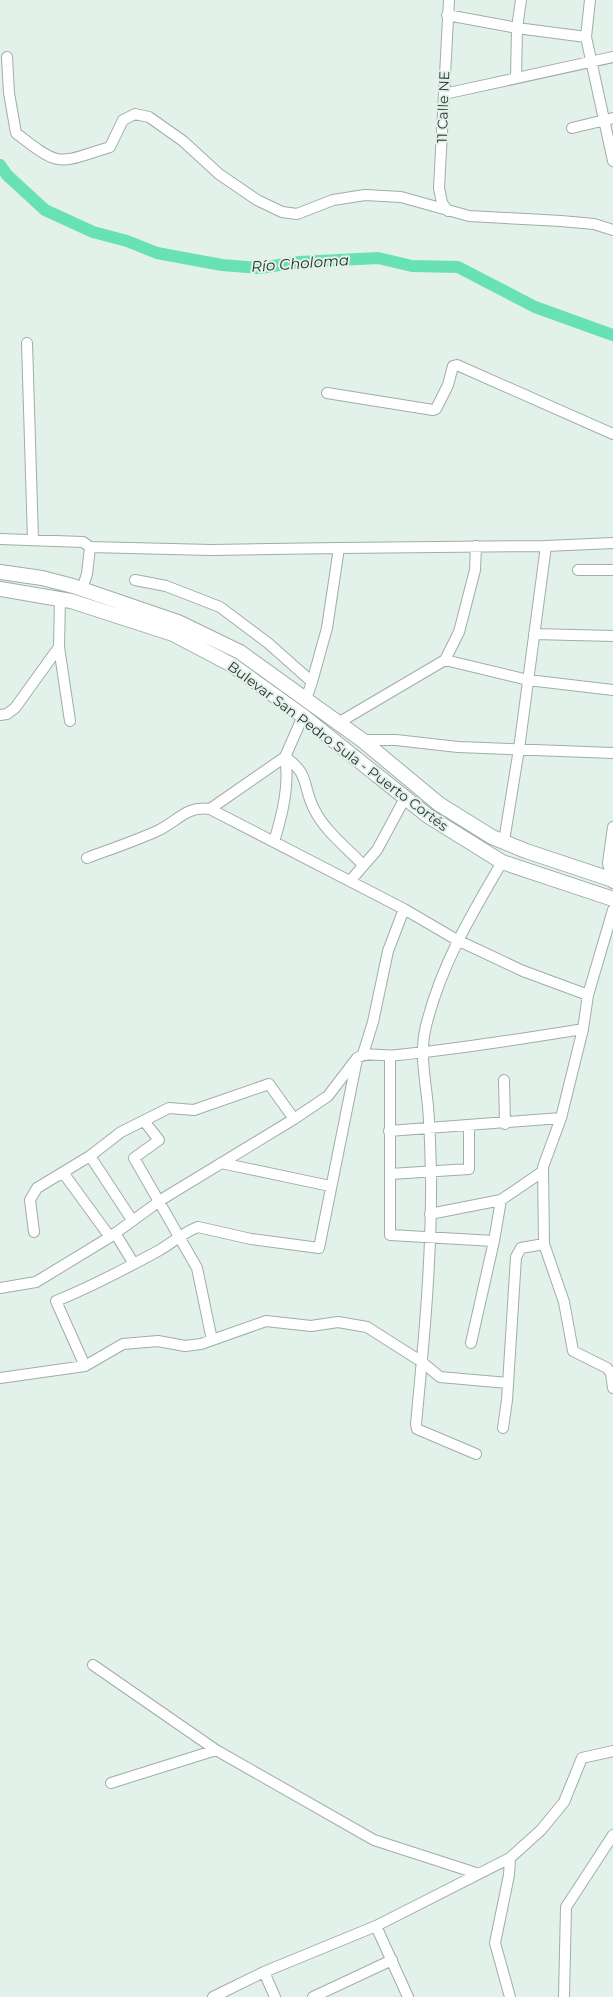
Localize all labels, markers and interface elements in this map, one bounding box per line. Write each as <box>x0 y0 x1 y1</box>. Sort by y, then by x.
street label: 11 Calle NE <box>433 71 453 143</box>
water label: Río Choloma <box>250 250 350 276</box>
street label: Bulevar San Pedro Sula - Puerto Cortés <box>224 657 452 835</box>

